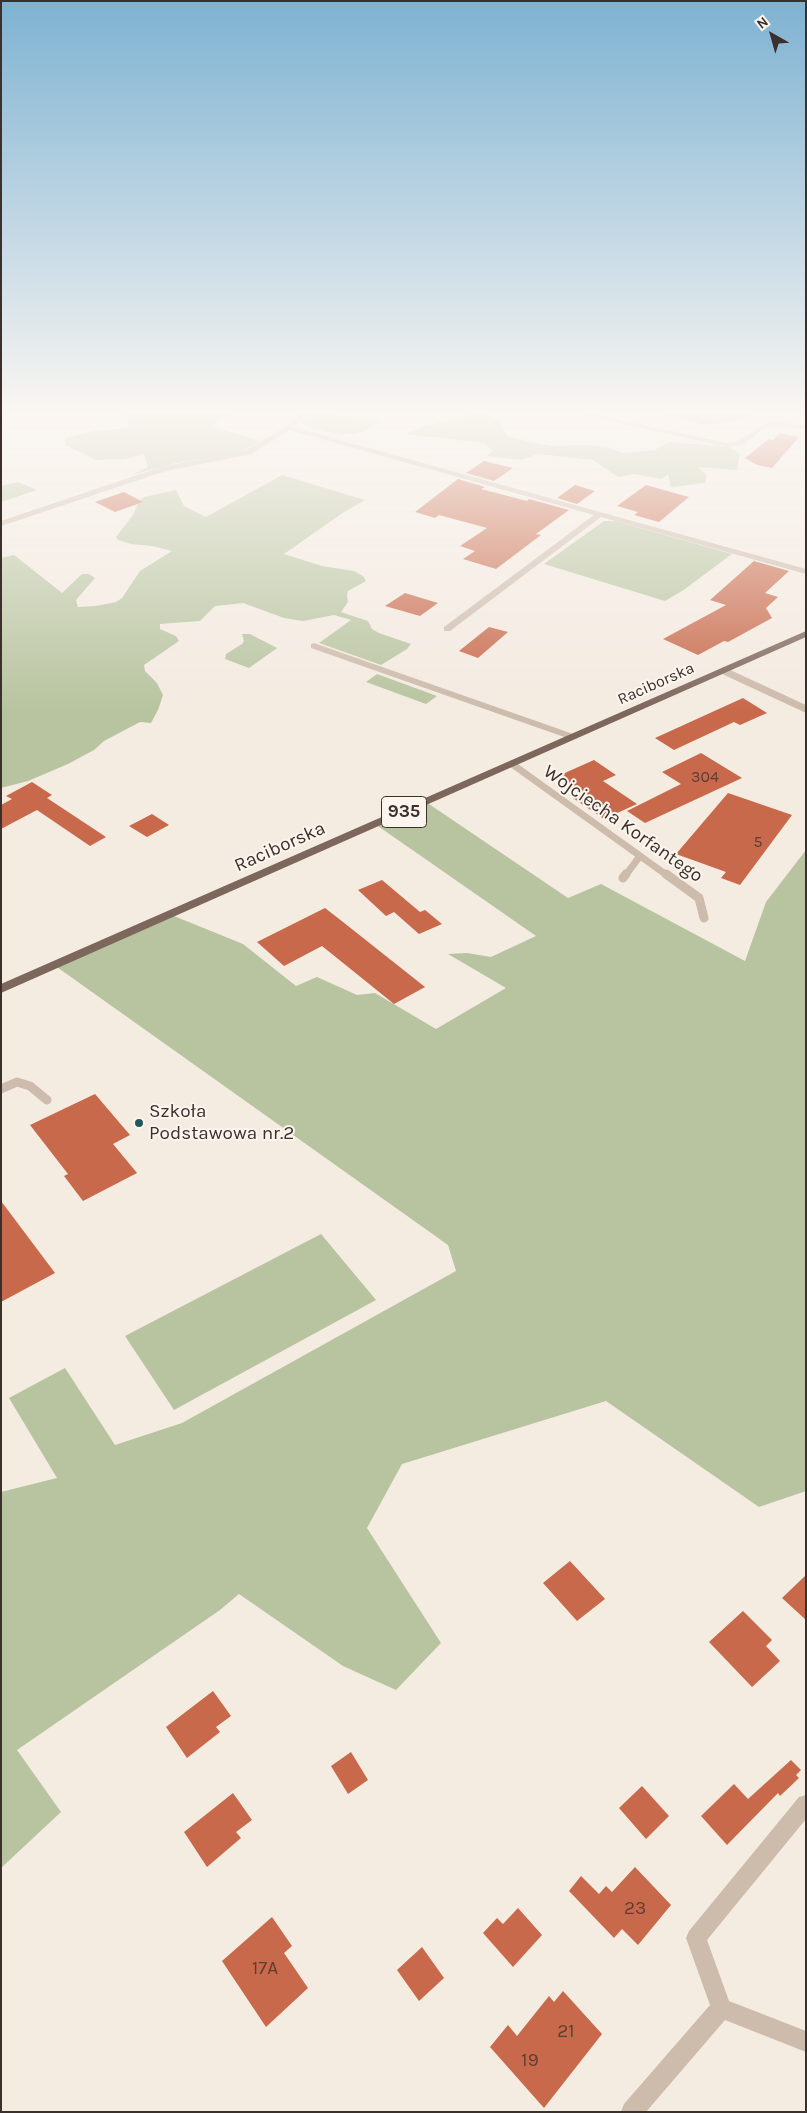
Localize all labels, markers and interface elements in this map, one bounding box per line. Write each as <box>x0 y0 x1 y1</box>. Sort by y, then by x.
north arrow <box>747 10 797 60</box>
text: N <box>753 13 772 33</box>
street label: Raciborska <box>615 659 697 709</box>
street label: Wojciecha Korfantego <box>539 760 707 888</box>
house number: 304 <box>691 767 719 787</box>
road number: 935 <box>382 796 426 828</box>
street label: Raciborska <box>231 817 329 877</box>
house number: 5 <box>753 832 763 852</box>
place label: Szkoła Podstawowa nr.2 <box>149 1101 294 1145</box>
marker: Szkoła Podstawowa nr.2 <box>133 1117 145 1129</box>
house number: 23 <box>624 1898 646 1920</box>
house number: 17A <box>252 1958 278 1980</box>
house number: 21 <box>557 2021 575 2043</box>
house number: 19 <box>521 2050 539 2072</box>

